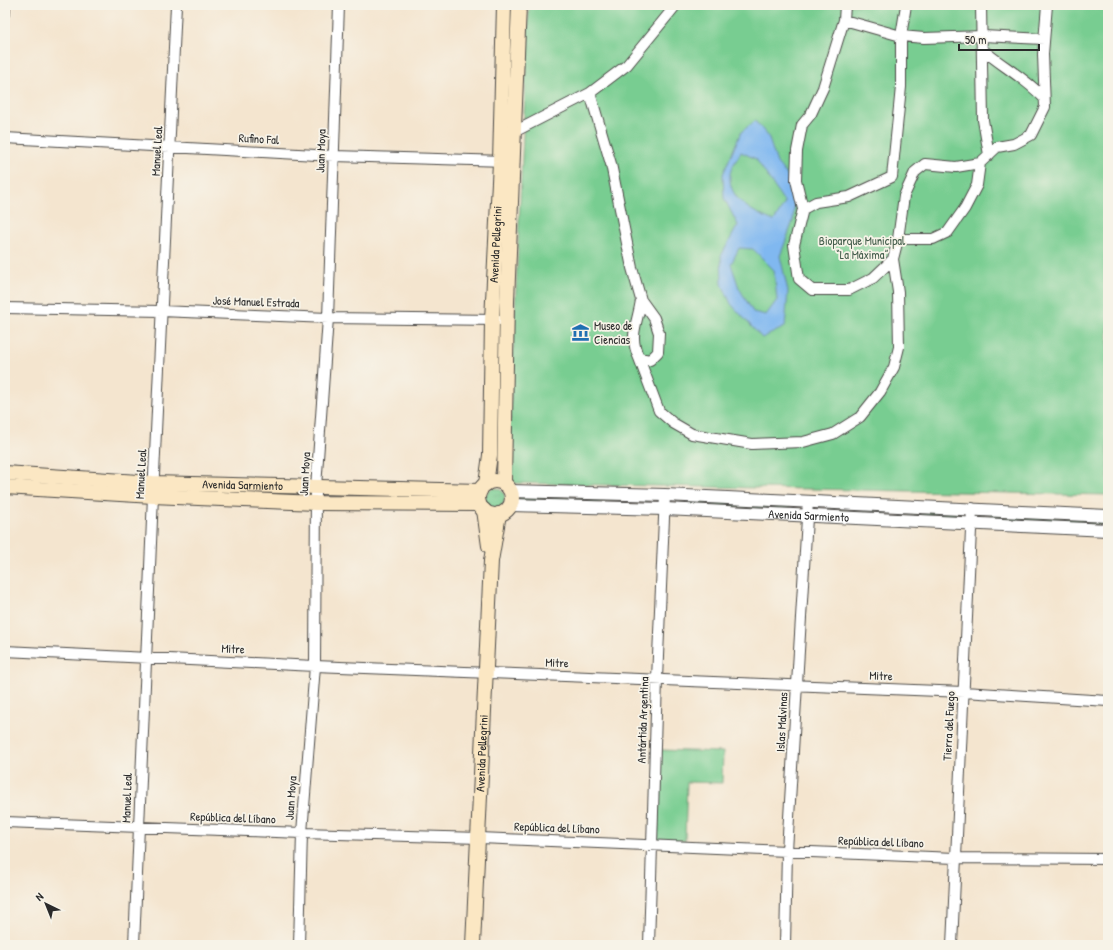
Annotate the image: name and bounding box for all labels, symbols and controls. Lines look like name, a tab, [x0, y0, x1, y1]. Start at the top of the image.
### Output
scale bar	[959, 26, 1039, 52]
text: 50 m	[965, 31, 986, 48]
street label: Manuel Leal	[147, 125, 166, 176]
street label: Juan Moya	[311, 128, 330, 173]
street label: Rufino Fal	[238, 129, 280, 148]
street label: Avenida Pellegrini	[485, 205, 506, 283]
park label: Bioparque Municipal “La Máxima”	[819, 232, 906, 263]
street label: José Manuel Estrada	[212, 291, 300, 312]
place label: Museo de Ciencias	[594, 317, 633, 348]
museum icon: Museo de Ciencias	[571, 323, 591, 343]
street label: Manuel Leal	[131, 448, 150, 499]
street label: Juan Moya	[295, 451, 314, 496]
street label: Avenida Sarmiento	[202, 475, 283, 494]
street label: Avenida Sarmiento	[768, 505, 850, 526]
street label: Mitre	[221, 639, 245, 658]
street label: Mitre	[545, 654, 569, 671]
street label: Mitre	[869, 667, 893, 684]
street label: Antártida Argentina	[632, 676, 653, 764]
street label: Islas Malvinas	[771, 691, 792, 752]
street label: Tierra del Fuego	[938, 691, 959, 761]
street label: Avenida Pellegrini	[471, 714, 492, 792]
street label: Manuel Leal	[117, 772, 136, 823]
street label: Juan Moya	[280, 775, 301, 820]
street label: República del Líbano	[190, 808, 276, 827]
street label: República del Líbano	[514, 818, 600, 837]
street label: República del Líbano	[838, 832, 924, 851]
north arrow	[26, 884, 66, 924]
text: N	[32, 889, 46, 904]

